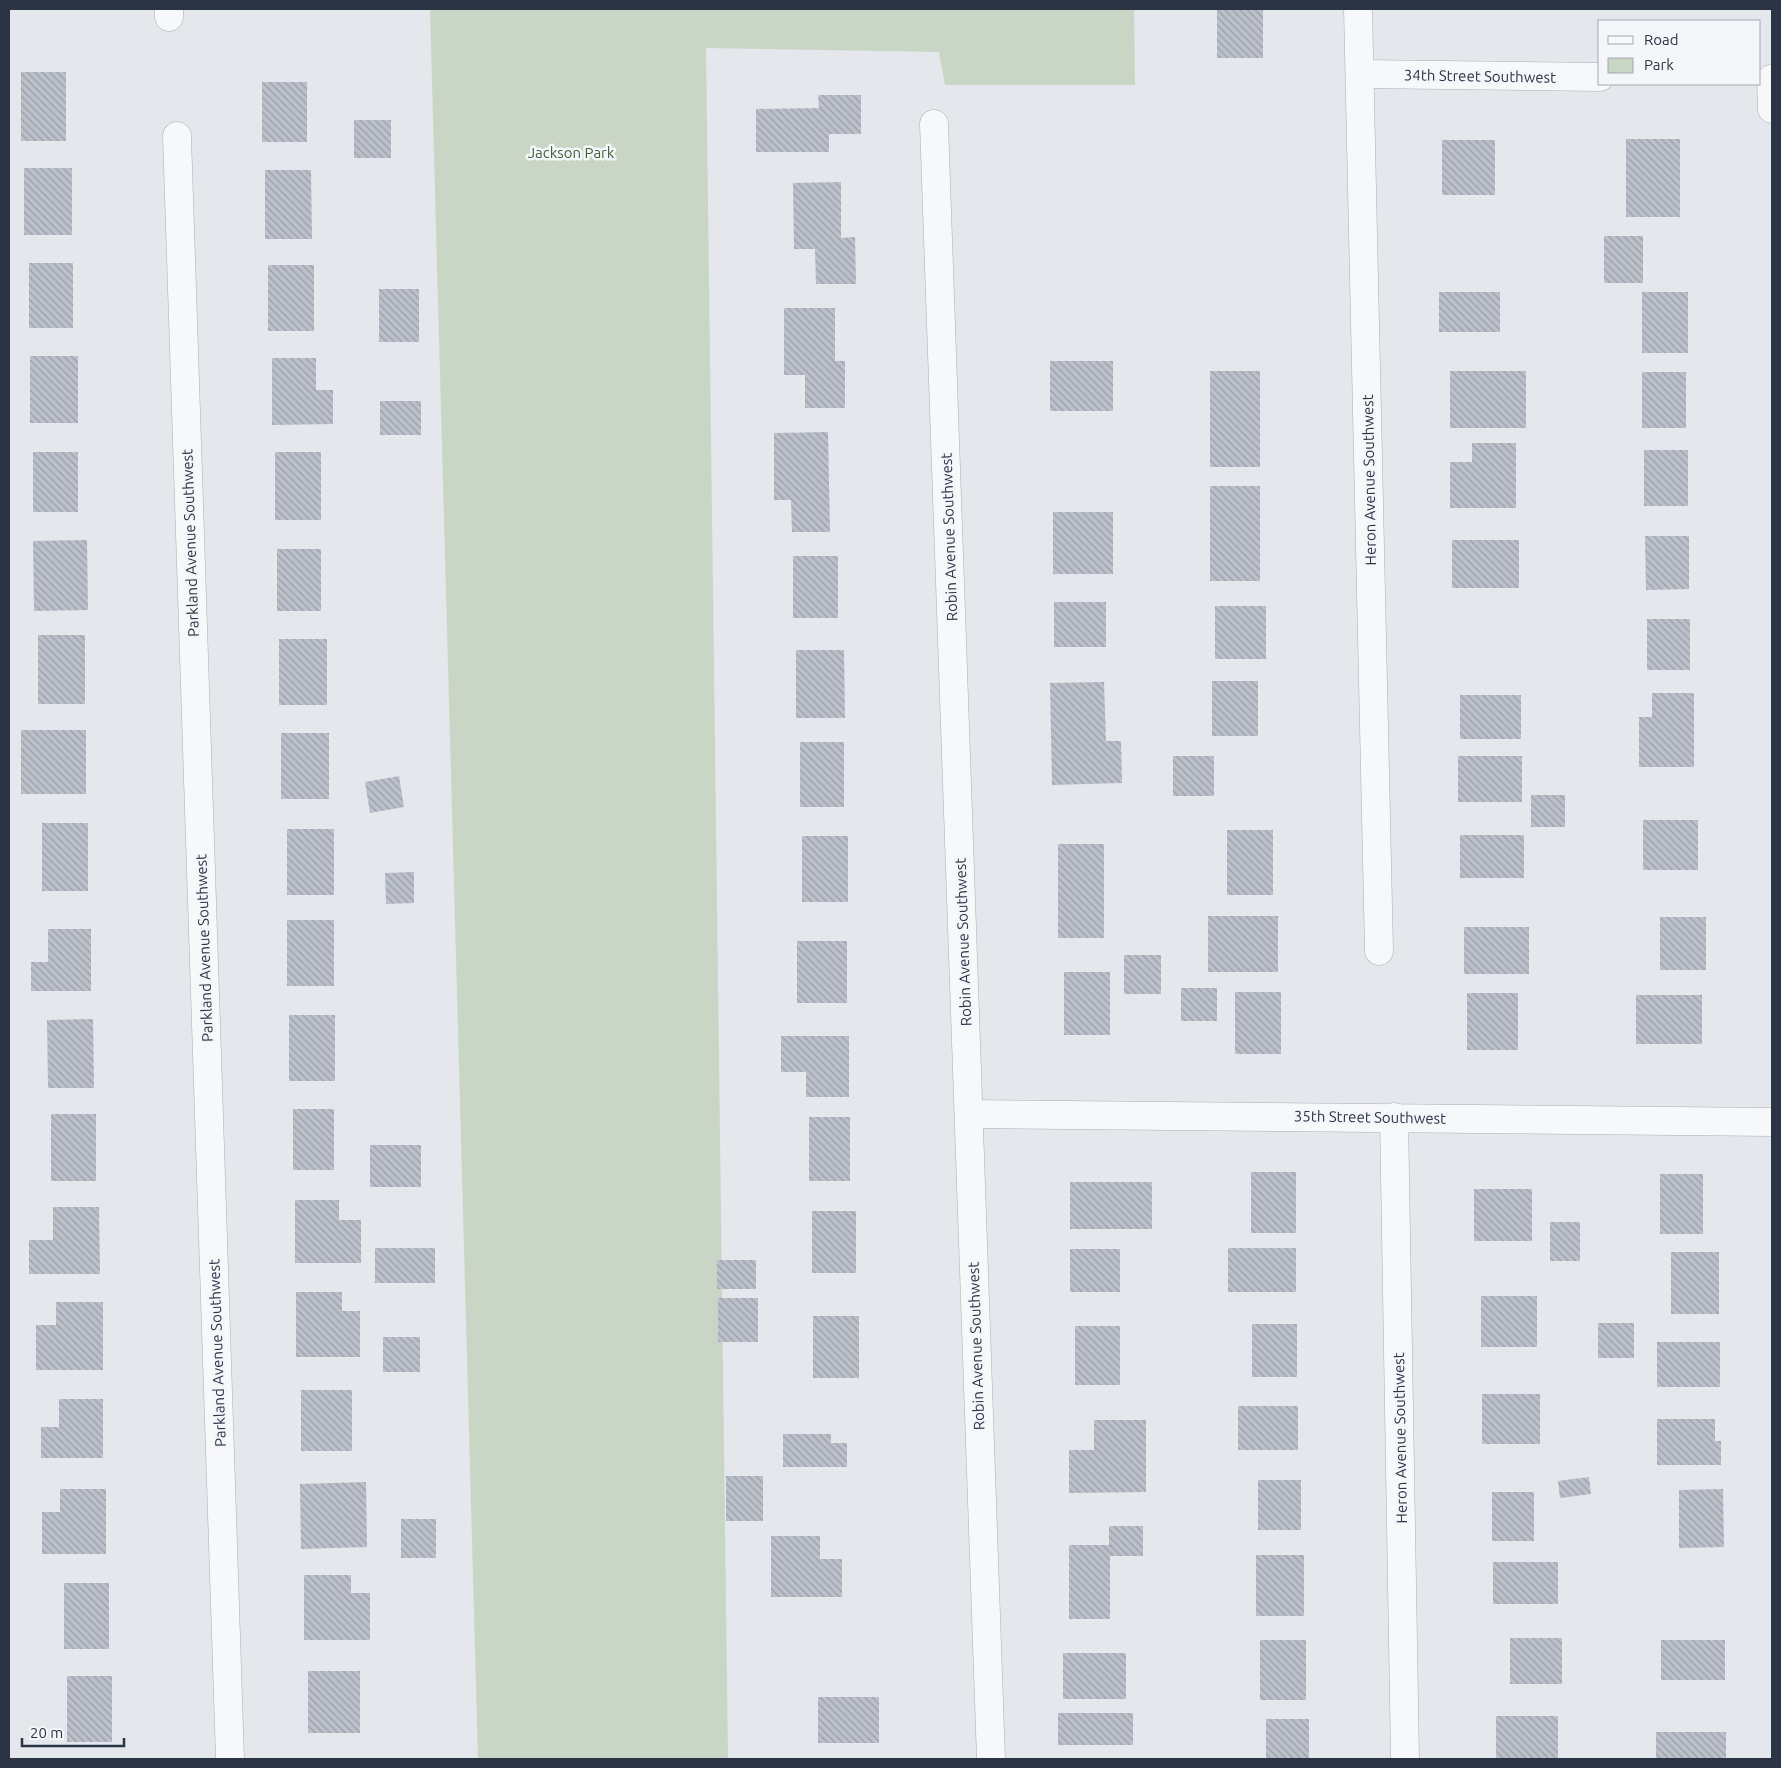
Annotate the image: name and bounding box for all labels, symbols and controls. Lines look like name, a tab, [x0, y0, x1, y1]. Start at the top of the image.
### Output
legend	[1598, 20, 1761, 85]
text: Road	[1644, 31, 1679, 48]
text: Park	[1644, 56, 1674, 73]
street label: 34th Street Southwest	[1404, 66, 1556, 86]
park label: Jackson Park	[528, 144, 615, 161]
street label: Heron Avenue Southwest	[1359, 394, 1379, 566]
street label: Parkland Avenue Southwest	[178, 449, 202, 637]
street label: Robin Avenue Southwest	[938, 452, 960, 621]
street label: Parkland Avenue Southwest	[192, 854, 216, 1042]
street label: Robin Avenue Southwest	[952, 857, 974, 1026]
street label: 35th Street Southwest	[1294, 1107, 1446, 1127]
street label: Parkland Avenue Southwest	[205, 1259, 229, 1447]
street label: Robin Avenue Southwest	[965, 1261, 987, 1430]
street label: Heron Avenue Southwest	[1390, 1352, 1410, 1524]
scale bar	[22, 1716, 125, 1748]
text: 20 m	[30, 1724, 63, 1741]

